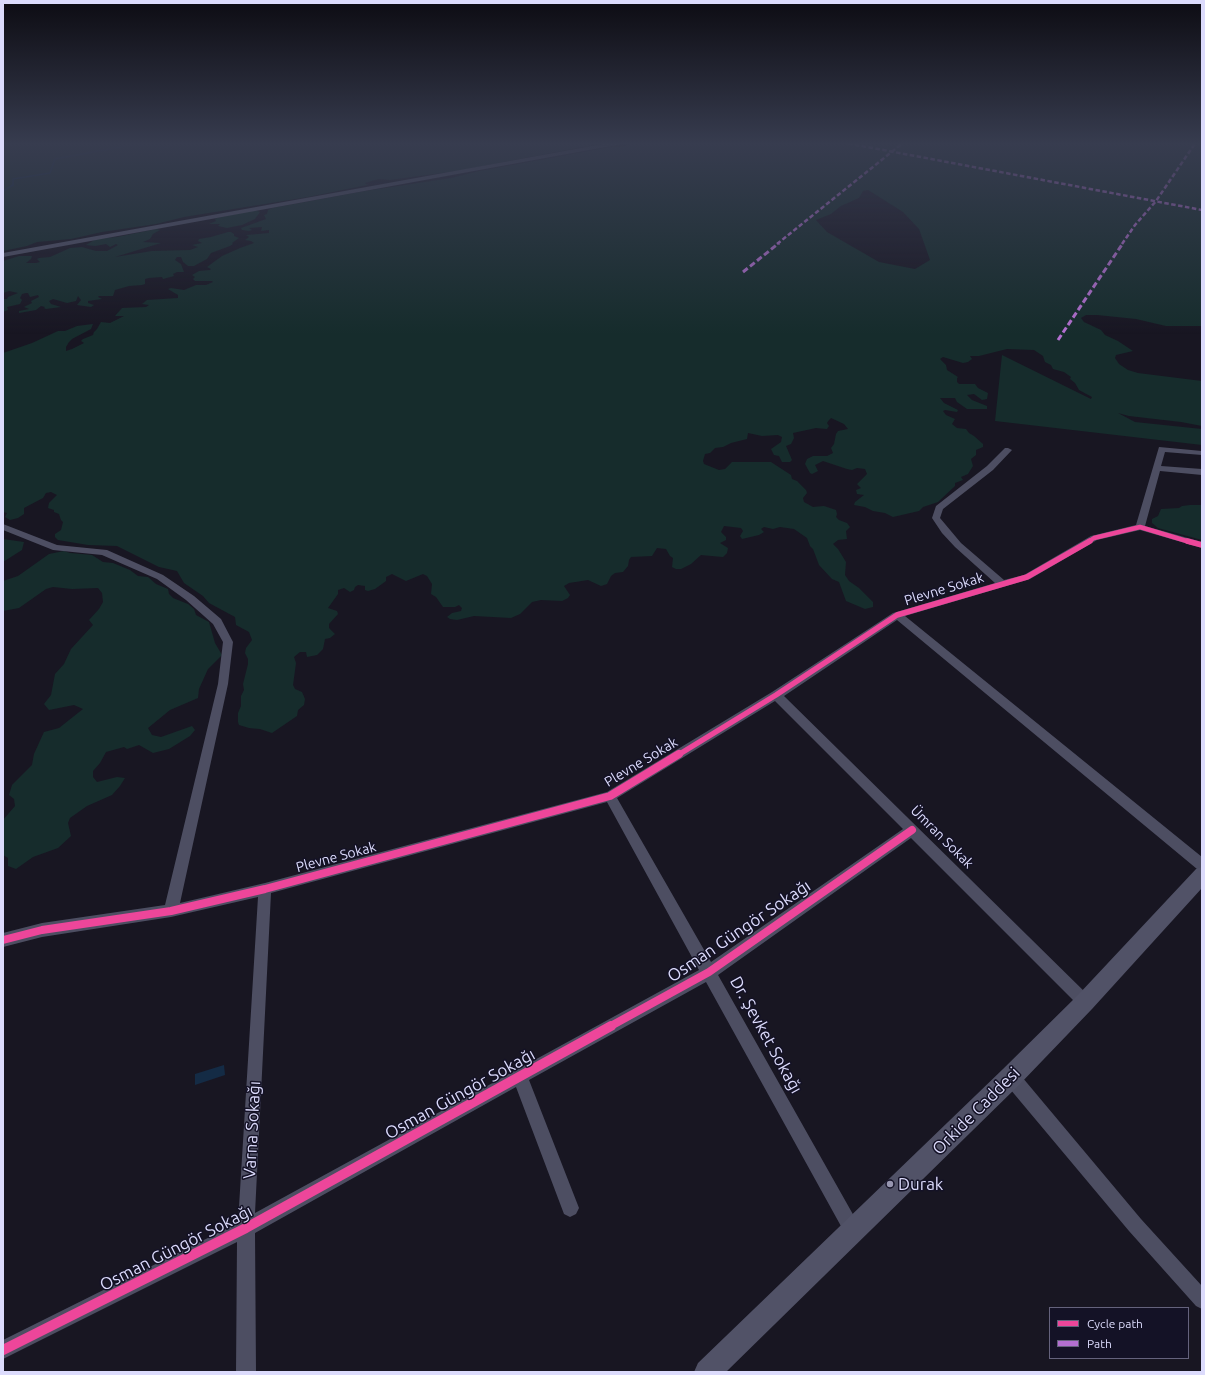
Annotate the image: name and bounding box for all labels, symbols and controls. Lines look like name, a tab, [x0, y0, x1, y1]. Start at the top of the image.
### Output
street label: Plevne Sokak	[902, 569, 986, 609]
street label: Plevne Sokak	[601, 734, 681, 790]
street label: Ümran Sokak	[907, 802, 977, 872]
street label: Plevne Sokak	[294, 838, 378, 876]
street label: Osman Güngör Sokağı	[663, 875, 815, 987]
street label: Dr. Şevket Sokağı	[725, 973, 807, 1097]
street label: Osman Güngör Sokağı	[381, 1044, 539, 1144]
street label: Orkide Caddesi	[928, 1063, 1024, 1159]
street label: Varna Sokağı	[239, 1080, 265, 1180]
place label: Durak	[898, 1174, 943, 1194]
marker: Durak	[885, 1179, 895, 1189]
street label: Osman Güngör Sokağı	[96, 1201, 256, 1295]
legend	[1049, 1307, 1189, 1359]
text: Cycle path	[1087, 1317, 1143, 1330]
text: Path	[1087, 1337, 1112, 1350]

